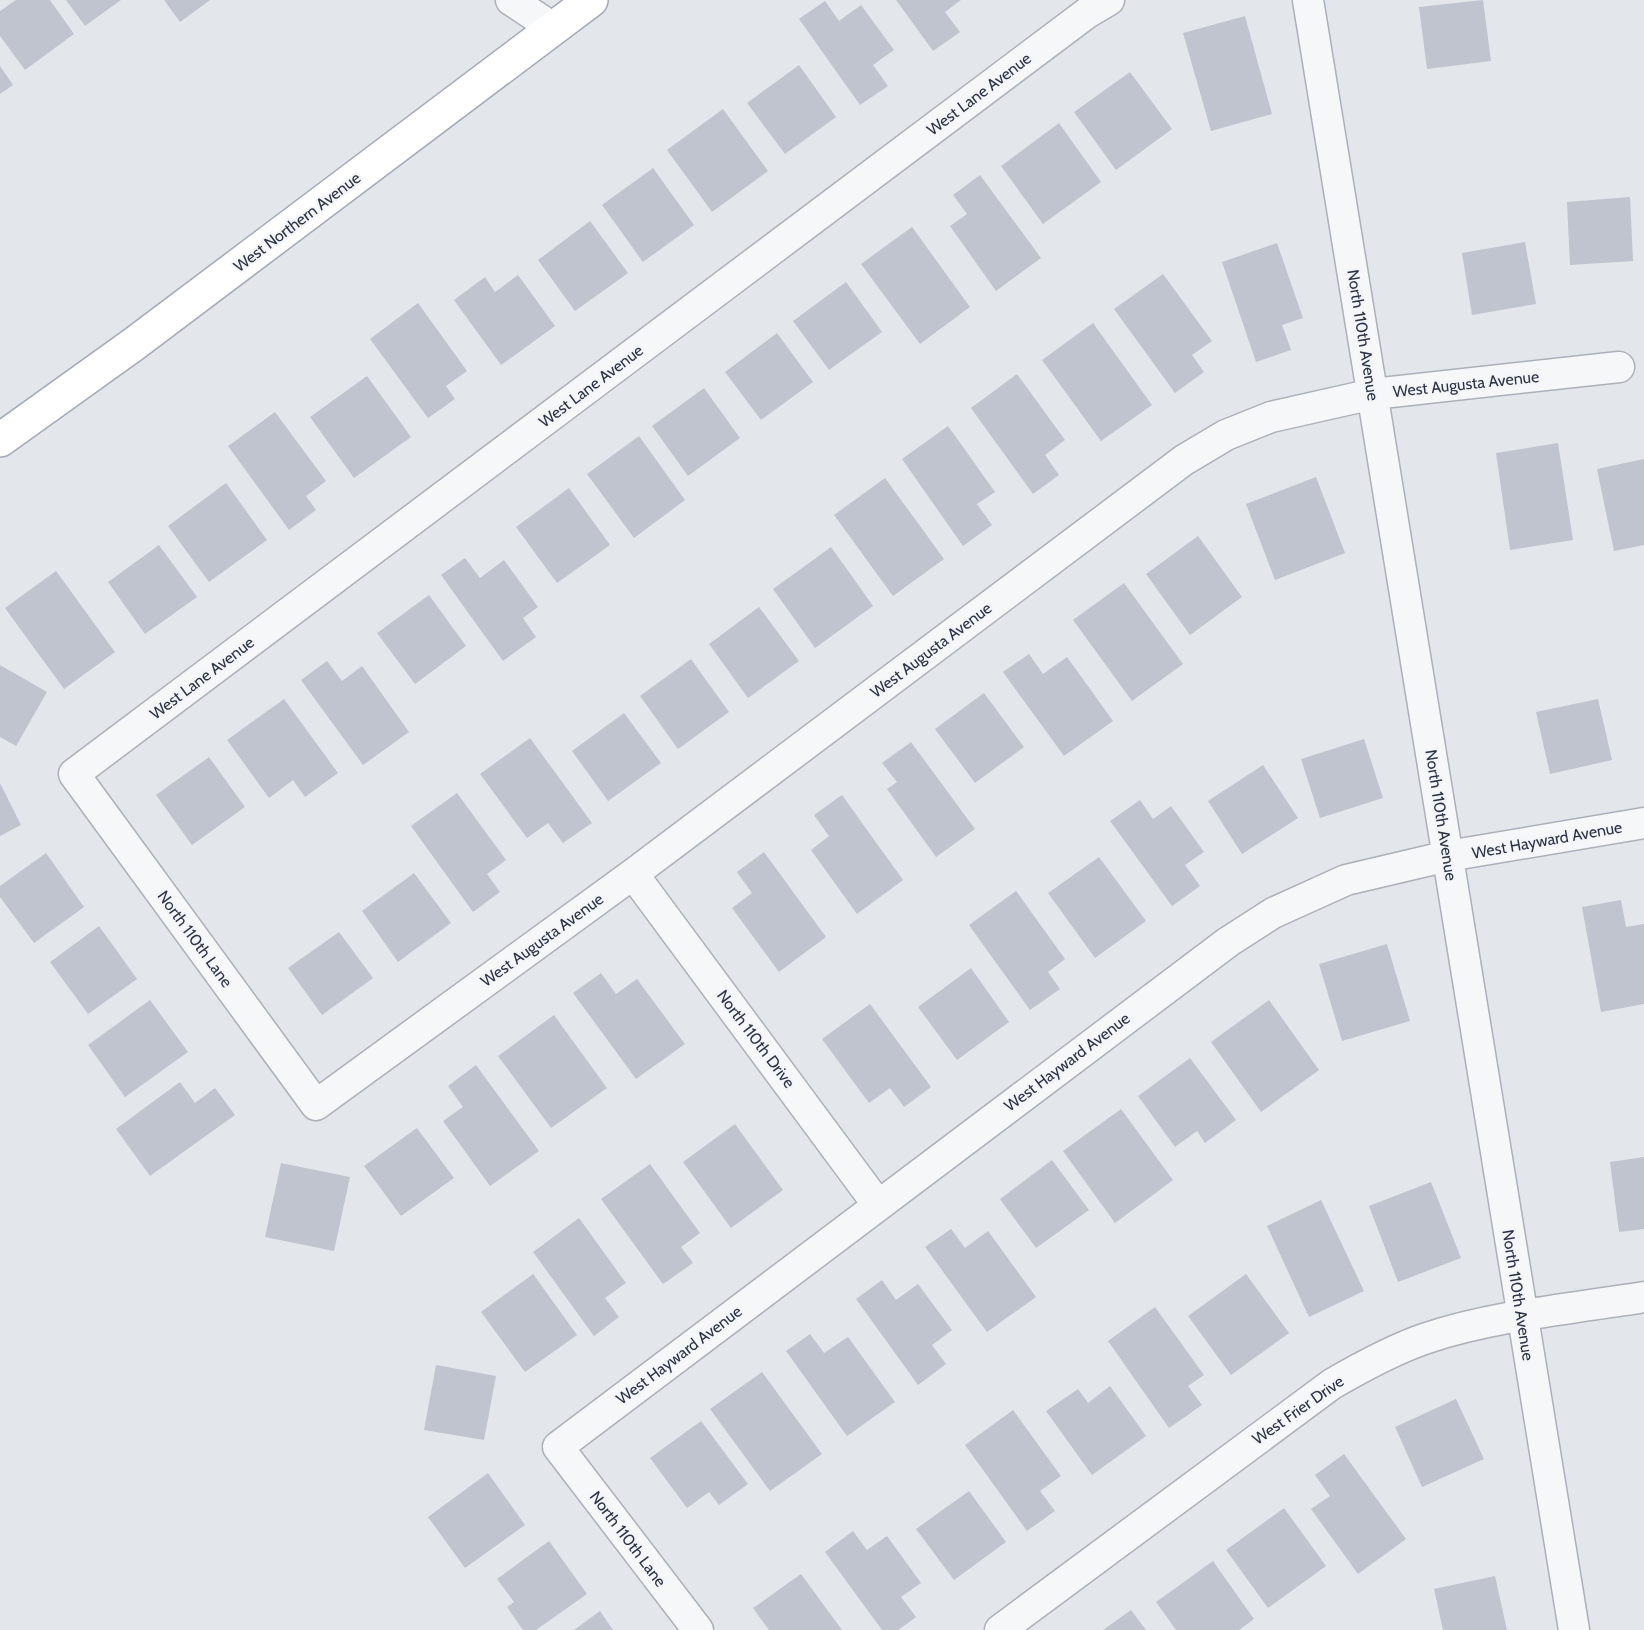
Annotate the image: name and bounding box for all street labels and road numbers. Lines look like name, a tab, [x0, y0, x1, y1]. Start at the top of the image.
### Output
street label: West Lane Avenue	[923, 49, 1035, 139]
street label: West Northern Avenue	[230, 168, 364, 276]
street label: North 110th Avenue	[1343, 268, 1383, 402]
street label: West Lane Avenue	[535, 341, 647, 431]
street label: West Augusta Avenue	[1392, 367, 1540, 401]
street label: West Augusta Avenue	[867, 598, 995, 702]
street label: West Lane Avenue	[146, 633, 258, 723]
street label: North 110th Avenue	[1421, 748, 1461, 882]
street label: West Hayward Avenue	[1470, 817, 1624, 863]
street label: North 110th Lane	[154, 887, 236, 991]
street label: West Augusta Avenue	[477, 889, 607, 991]
street label: North 110th Drive	[713, 986, 799, 1092]
street label: West Hayward Avenue	[1001, 1009, 1133, 1115]
street label: North 110th Avenue	[1498, 1228, 1538, 1362]
street label: West Hayward Avenue	[613, 1302, 745, 1408]
street label: West Frier Drive	[1249, 1371, 1347, 1449]
street label: North 110th Lane	[586, 1487, 670, 1591]

